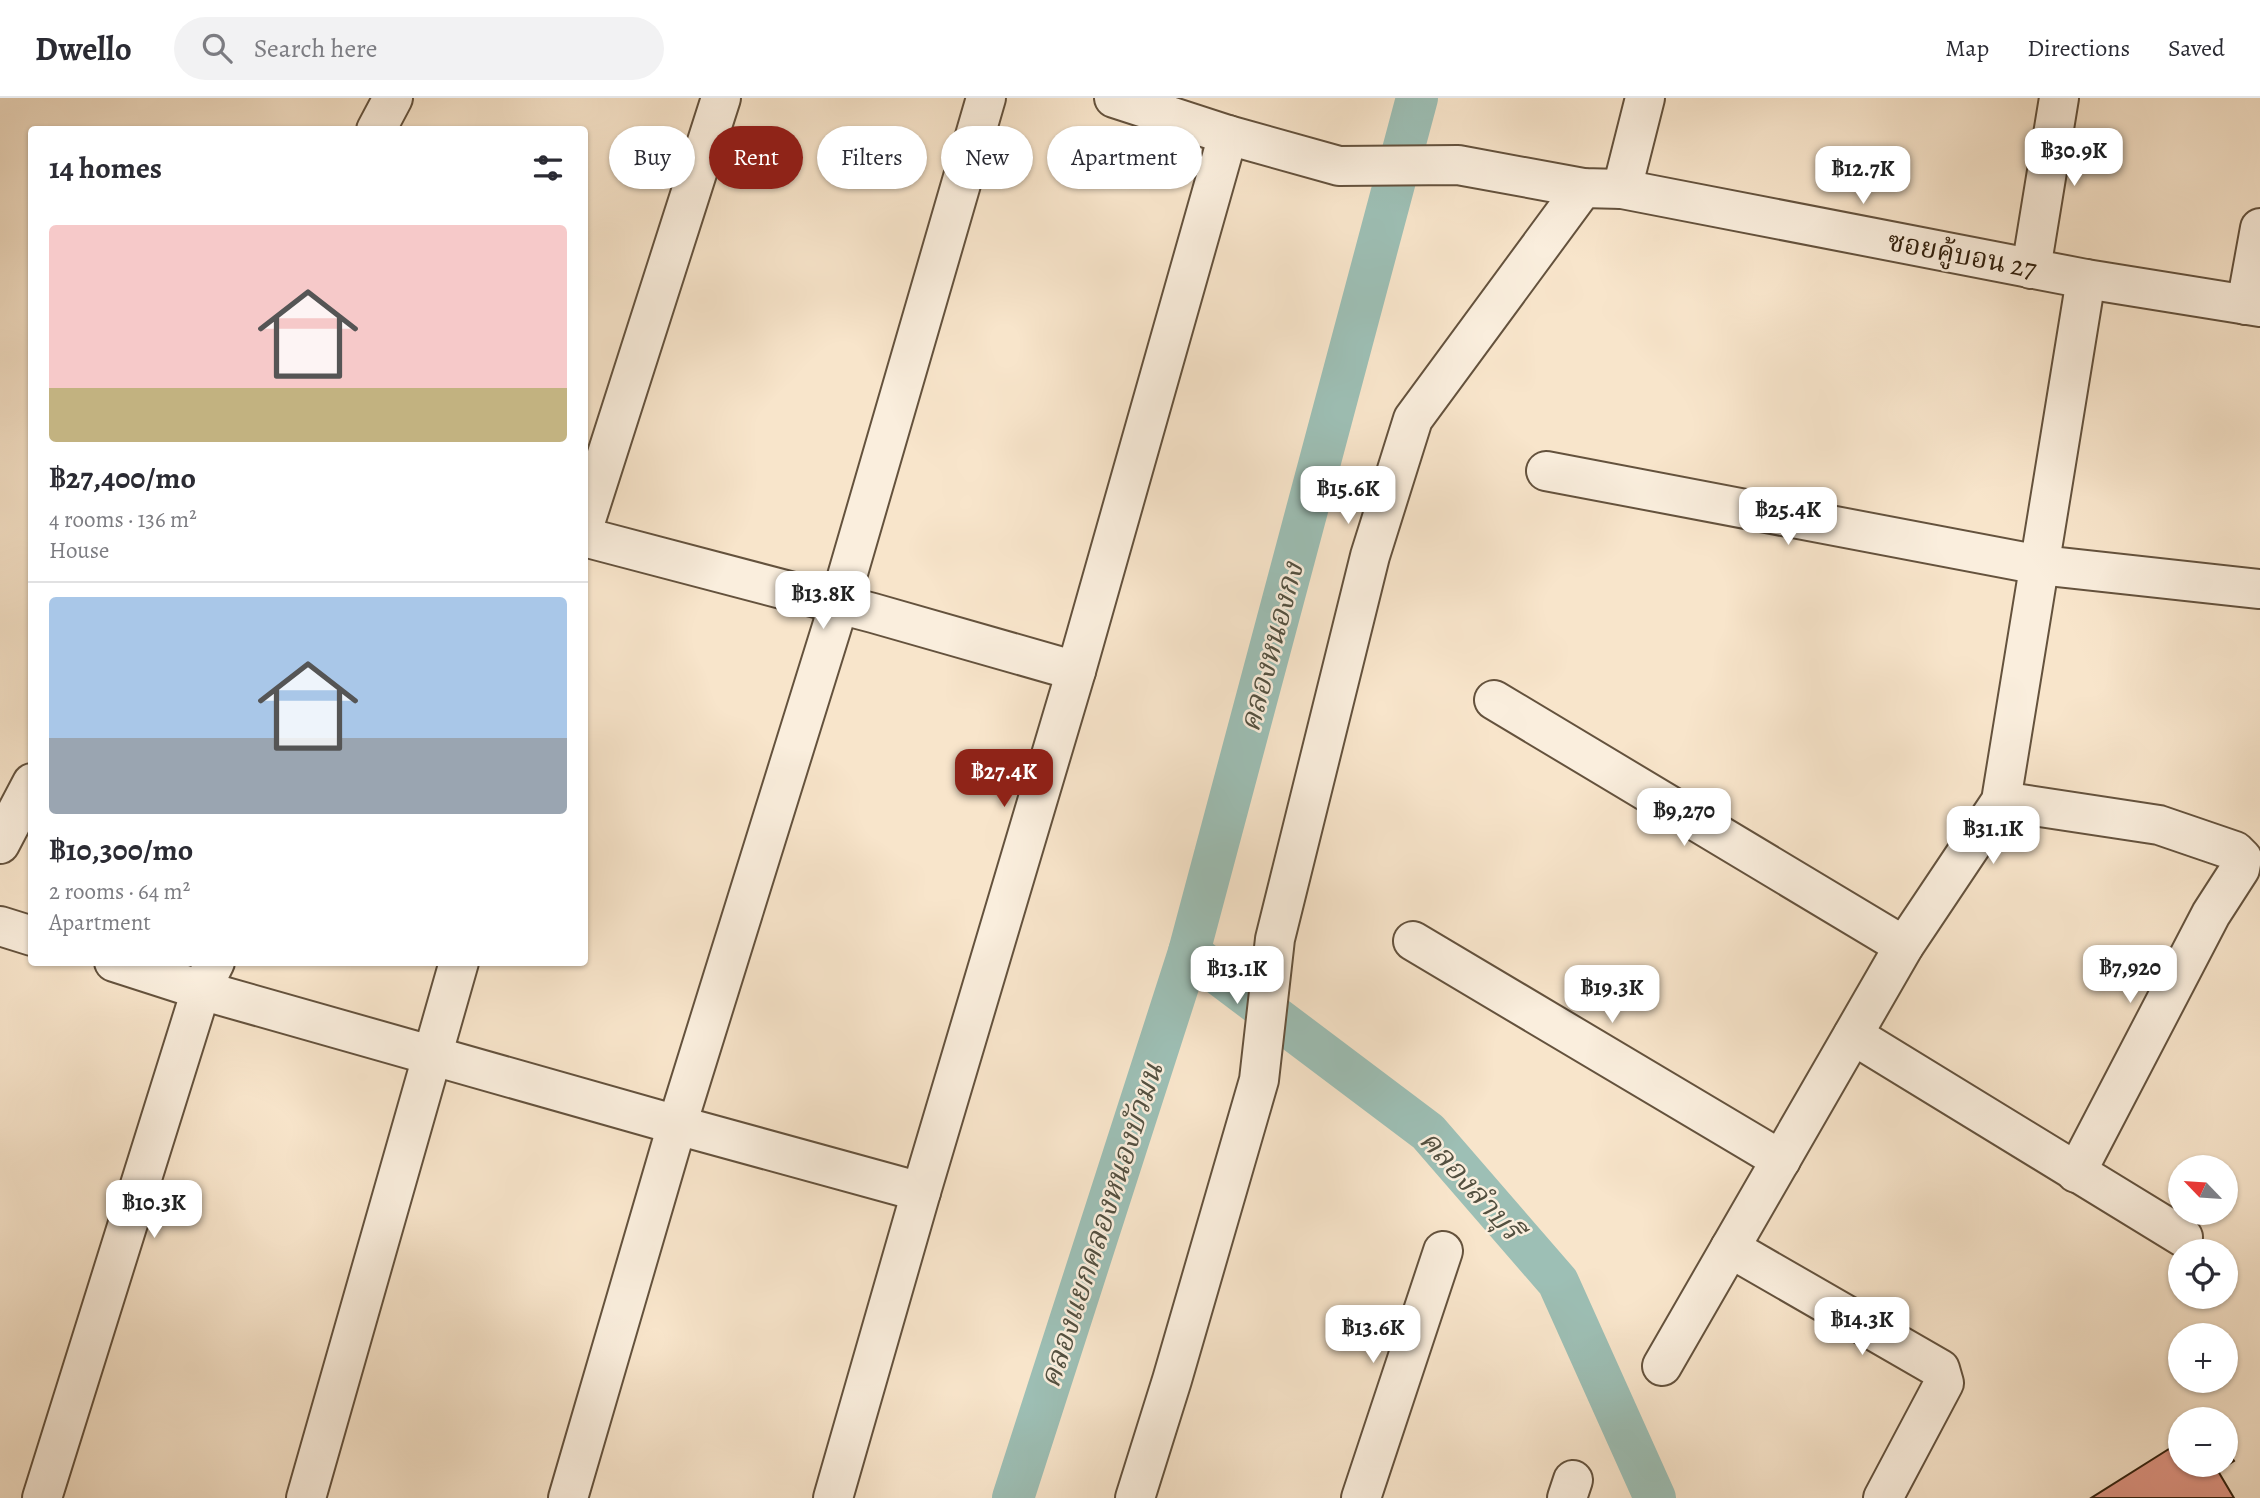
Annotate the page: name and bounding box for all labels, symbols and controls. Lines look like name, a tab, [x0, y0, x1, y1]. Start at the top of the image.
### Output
search box	[174, 17, 664, 80]
text: Dwello	[35, 26, 132, 71]
icon: search	[198, 29, 236, 67]
text: Search here	[254, 31, 377, 66]
text: Map	[1945, 32, 1989, 64]
text: Directions	[2027, 32, 2130, 64]
text: Saved	[2168, 32, 2225, 64]
chip: Buy	[609, 126, 695, 189]
chip: Rent	[709, 126, 803, 189]
chip: Filters	[817, 126, 927, 189]
chip: New	[941, 126, 1033, 189]
chip: Apartment	[1047, 126, 1202, 189]
pin: ฿30.9K	[2017, 129, 2131, 188]
text: ฿30.9K	[2041, 135, 2107, 166]
pin: ฿12.7K	[1806, 146, 1920, 206]
text: 14 homes	[49, 148, 162, 188]
icon: filters	[529, 149, 567, 187]
text: ฿12.7K	[1831, 153, 1895, 184]
street label: ซอยคู้บอน 27	[1884, 222, 2040, 288]
icon: home	[245, 271, 371, 397]
text: ฿27,400/mo	[49, 458, 196, 498]
pin: ฿15.6K	[1291, 466, 1405, 526]
text: ฿15.6K	[1316, 473, 1380, 504]
pin: ฿25.4K	[1731, 488, 1845, 547]
text: ฿25.4K	[1755, 494, 1821, 525]
text: 4 rooms · 136 m²	[49, 504, 197, 535]
text: House	[49, 535, 109, 566]
water label: คลองหนองกง	[1229, 557, 1313, 736]
pin: ฿13.8K	[766, 572, 880, 631]
text: ฿13.8K	[791, 578, 855, 609]
icon: home	[245, 643, 371, 769]
pin: ฿27.4K	[947, 750, 1061, 809]
text: ฿27.4K	[971, 756, 1037, 787]
pin: ฿9,270	[1627, 788, 1741, 848]
text: ฿9,270	[1653, 795, 1715, 826]
pin: ฿31.1K	[1936, 806, 2050, 866]
text: ฿31.1K	[1963, 813, 2023, 844]
text: ฿10,300/mo	[49, 830, 193, 870]
text: 2 rooms · 64 m²	[49, 876, 190, 907]
text: Apartment	[49, 907, 151, 938]
pin: ฿13.1K	[1180, 946, 1294, 1006]
pin: ฿7,920	[2073, 946, 2187, 1005]
text: ฿7,920	[2099, 952, 2161, 983]
text: ฿13.1K	[1207, 953, 1267, 984]
pin: ฿19.3K	[1555, 965, 1669, 1025]
text: ฿19.3K	[1580, 972, 1644, 1003]
water label: คลองแยกคลองหนองบัวมน	[1030, 1057, 1173, 1393]
water label: คลองลำบุรี	[1411, 1121, 1535, 1253]
north arrow	[2168, 1155, 2238, 1225]
map controls	[2168, 1155, 2238, 1477]
pin: ฿10.3K	[97, 1180, 211, 1240]
text: ฿10.3K	[122, 1187, 186, 1218]
button: locate	[2168, 1239, 2238, 1309]
pin: ฿14.3K	[1805, 1298, 1919, 1357]
text: ฿14.3K	[1830, 1304, 1894, 1335]
pin: ฿13.6K	[1316, 1306, 1430, 1365]
text: ฿13.6K	[1341, 1312, 1405, 1343]
button: +	[2168, 1323, 2238, 1393]
button: −	[2168, 1407, 2238, 1477]

